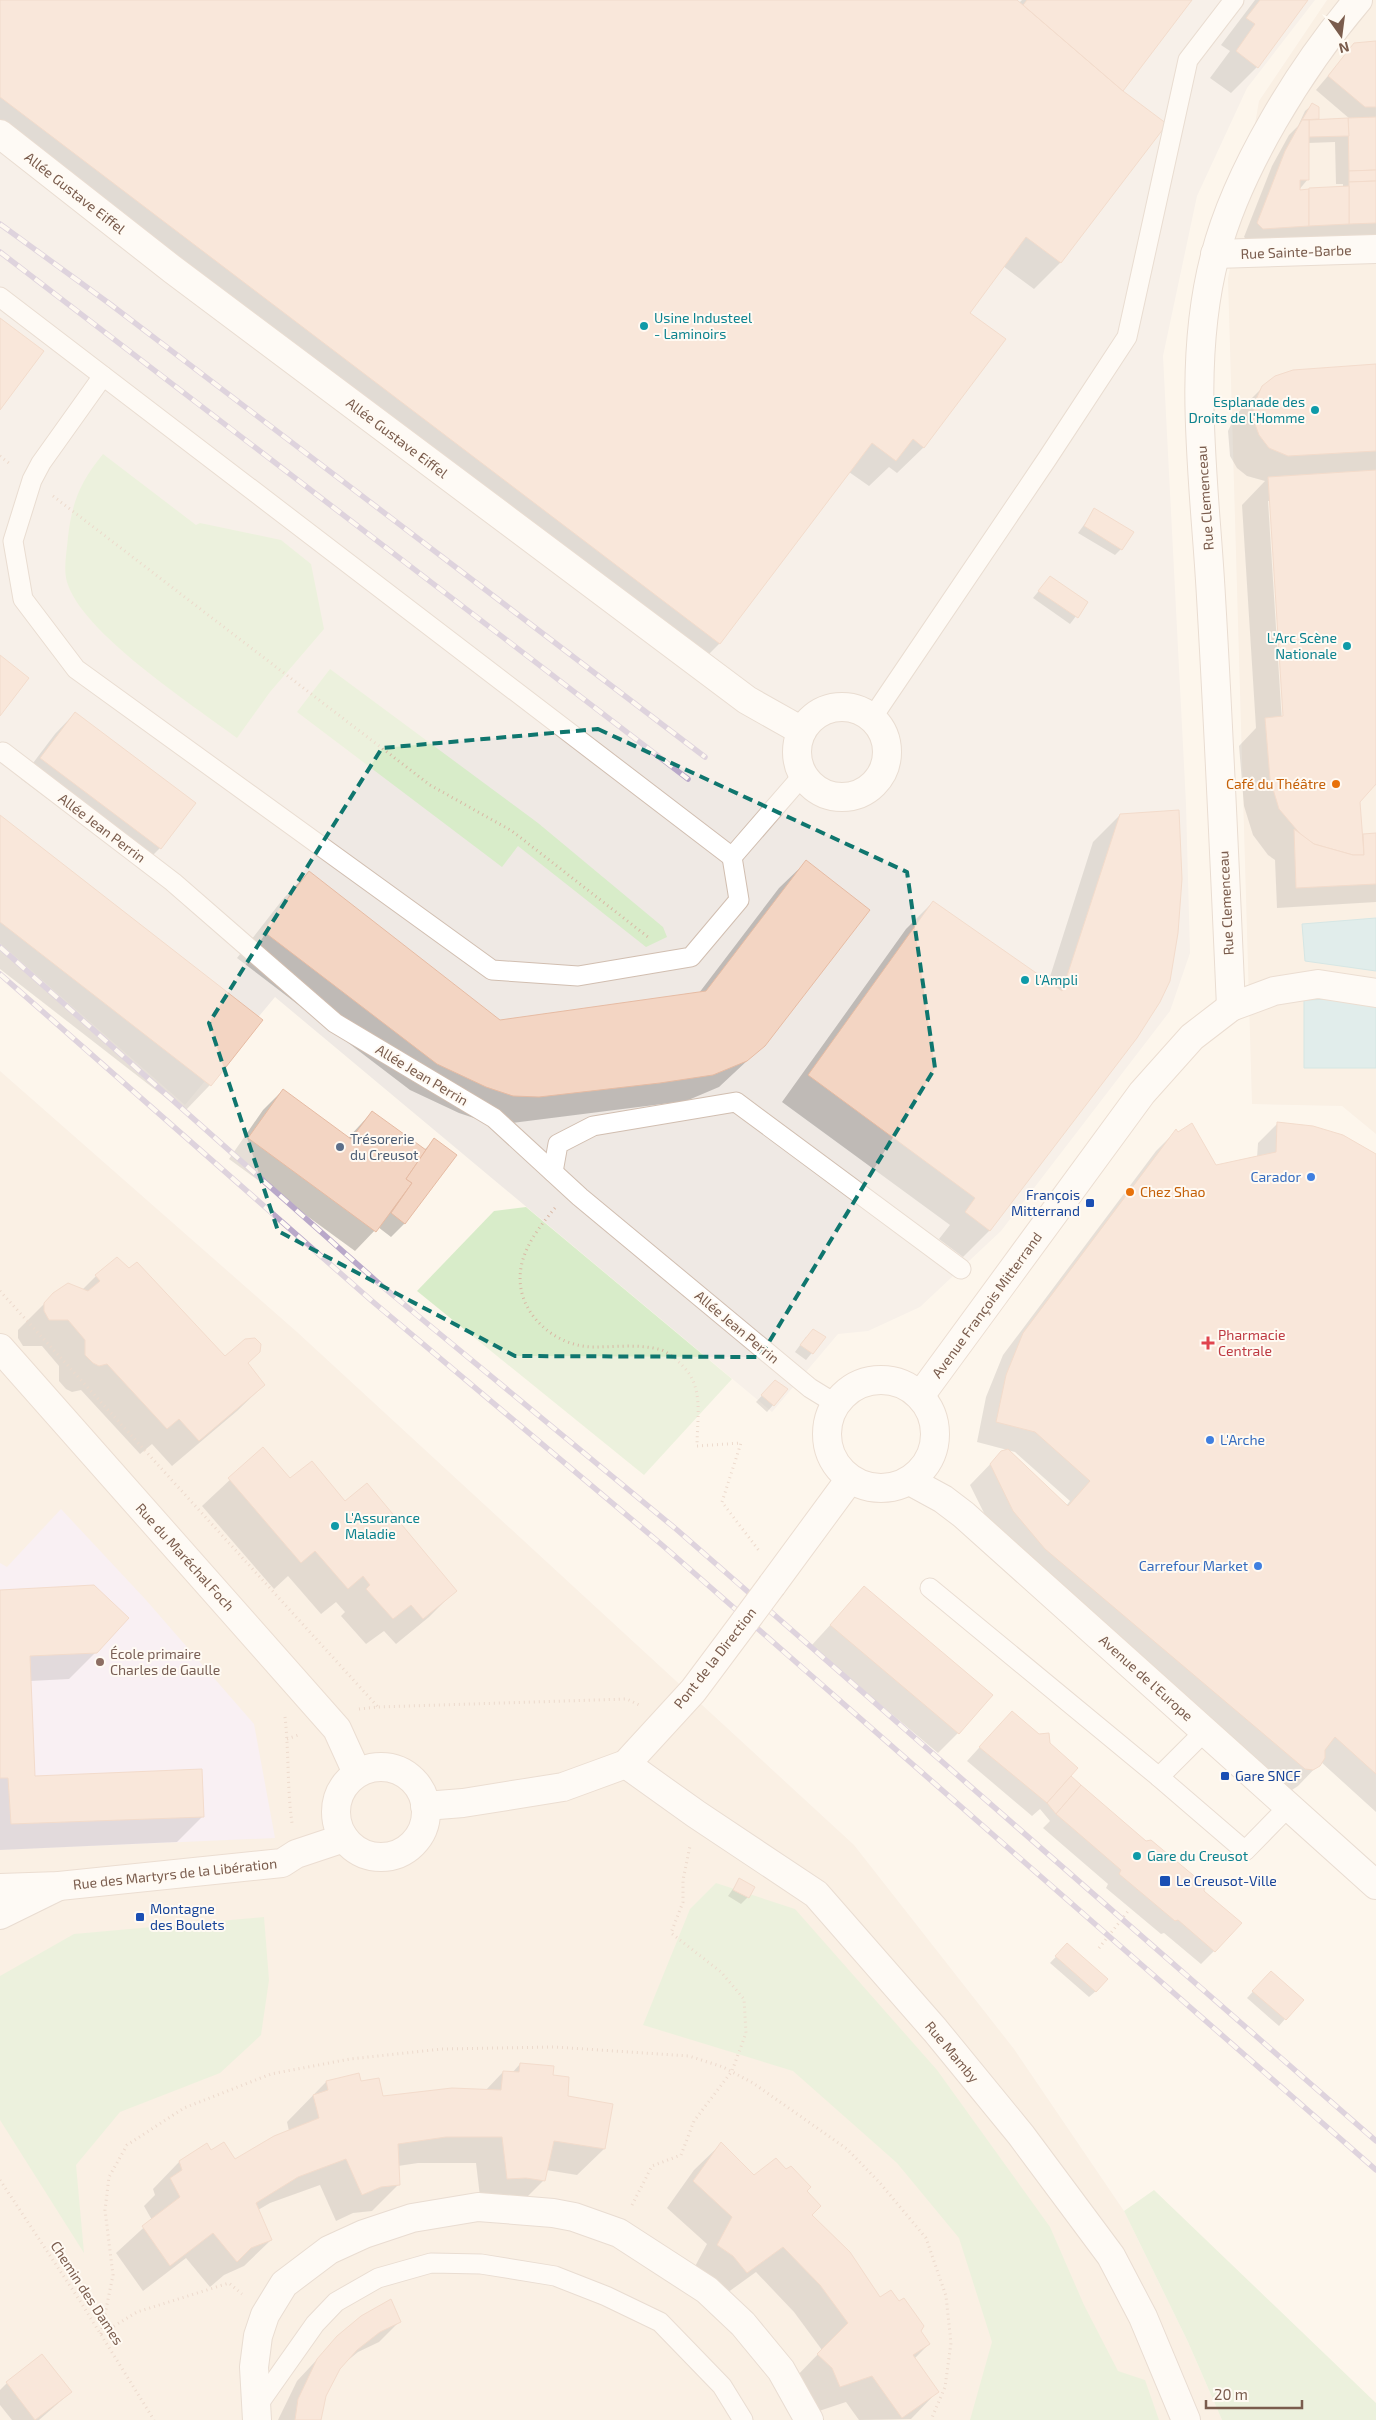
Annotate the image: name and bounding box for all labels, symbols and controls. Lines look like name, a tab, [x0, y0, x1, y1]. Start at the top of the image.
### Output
north arrow	[1316, 10, 1366, 60]
text: N	[1337, 39, 1351, 58]
street label: Allée Gustave Eiffel	[22, 148, 130, 238]
street label: Rue Sainte-Barbe	[1240, 241, 1352, 262]
place label: Usine Industeel - Laminoirs	[654, 309, 753, 342]
marker: Usine Industeel - Laminoirs	[638, 320, 650, 332]
place label: Esplanade des Droits de l'Homme	[1188, 393, 1305, 426]
street label: Allée Gustave Eiffel	[343, 394, 452, 482]
marker: Esplanade des Droits de l'Homme	[1309, 404, 1321, 416]
street label: Rue Clemenceau	[1192, 445, 1217, 551]
place label: L'Arc Scène Nationale	[1267, 629, 1337, 662]
marker: L'Arc Scène Nationale	[1341, 640, 1353, 652]
place label: Café du Théâtre	[1226, 775, 1326, 792]
marker: Café du Théâtre	[1330, 778, 1342, 790]
street label: Allée Jean Perrin	[55, 789, 149, 866]
street label: Rue Clemenceau	[1214, 850, 1237, 956]
place label: l'Ampli	[1035, 971, 1078, 988]
marker: l'Ampli	[1019, 974, 1031, 986]
street label: Allée Jean Perrin	[373, 1040, 471, 1109]
place label: Trésorerie du Creusot	[350, 1130, 418, 1163]
marker: Trésorerie du Creusot	[334, 1141, 346, 1153]
place label: Carador	[1250, 1168, 1301, 1185]
marker: Carador	[1305, 1171, 1317, 1183]
place label: Chez Shao	[1140, 1183, 1206, 1200]
place label: François Mitterrand	[1011, 1186, 1080, 1219]
marker: Chez Shao	[1124, 1186, 1136, 1198]
marker: François Mitterrand	[1084, 1197, 1096, 1209]
street label: Avenue François Mitterrand	[928, 1228, 1046, 1382]
street label: Allée Jean Perrin	[692, 1286, 783, 1367]
place label: Pharmacie Centrale	[1218, 1326, 1285, 1359]
marker: Pharmacie Centrale	[1202, 1337, 1214, 1349]
place label: L'Arche	[1220, 1431, 1265, 1448]
marker: L'Arche	[1204, 1434, 1216, 1446]
street label: Rue du Maréchal Foch	[132, 1499, 238, 1614]
place label: L'Assurance Maladie	[345, 1509, 420, 1542]
marker: L'Assurance Maladie	[329, 1520, 341, 1532]
place label: Carrefour Market	[1139, 1557, 1248, 1574]
marker: Carrefour Market	[1252, 1560, 1264, 1572]
street label: Pont de la Direction	[670, 1604, 759, 1712]
street label: Avenue de l'Europe	[1096, 1631, 1197, 1724]
place label: École primaire Charles de Gaulle	[110, 1645, 220, 1678]
marker: École primaire Charles de Gaulle	[94, 1656, 106, 1668]
place label: Gare SNCF	[1235, 1767, 1301, 1784]
marker: Gare SNCF	[1219, 1770, 1231, 1782]
place label: Gare du Creusot	[1147, 1847, 1248, 1864]
marker: Gare du Creusot	[1131, 1850, 1143, 1862]
street label: Rue des Martyrs de la Libération	[72, 1854, 278, 1893]
place label: Le Creusot-Ville	[1176, 1872, 1277, 1889]
marker: Le Creusot-Ville	[1158, 1874, 1172, 1888]
place label: Montagne des Boulets	[150, 1900, 225, 1933]
marker: Montagne des Boulets	[134, 1911, 146, 1923]
street label: Rue Mamby	[922, 2018, 983, 2086]
street label: Chemin des Dames	[48, 2238, 127, 2348]
scale bar	[1206, 2378, 1302, 2410]
text: 20 m	[1214, 2385, 1248, 2403]

